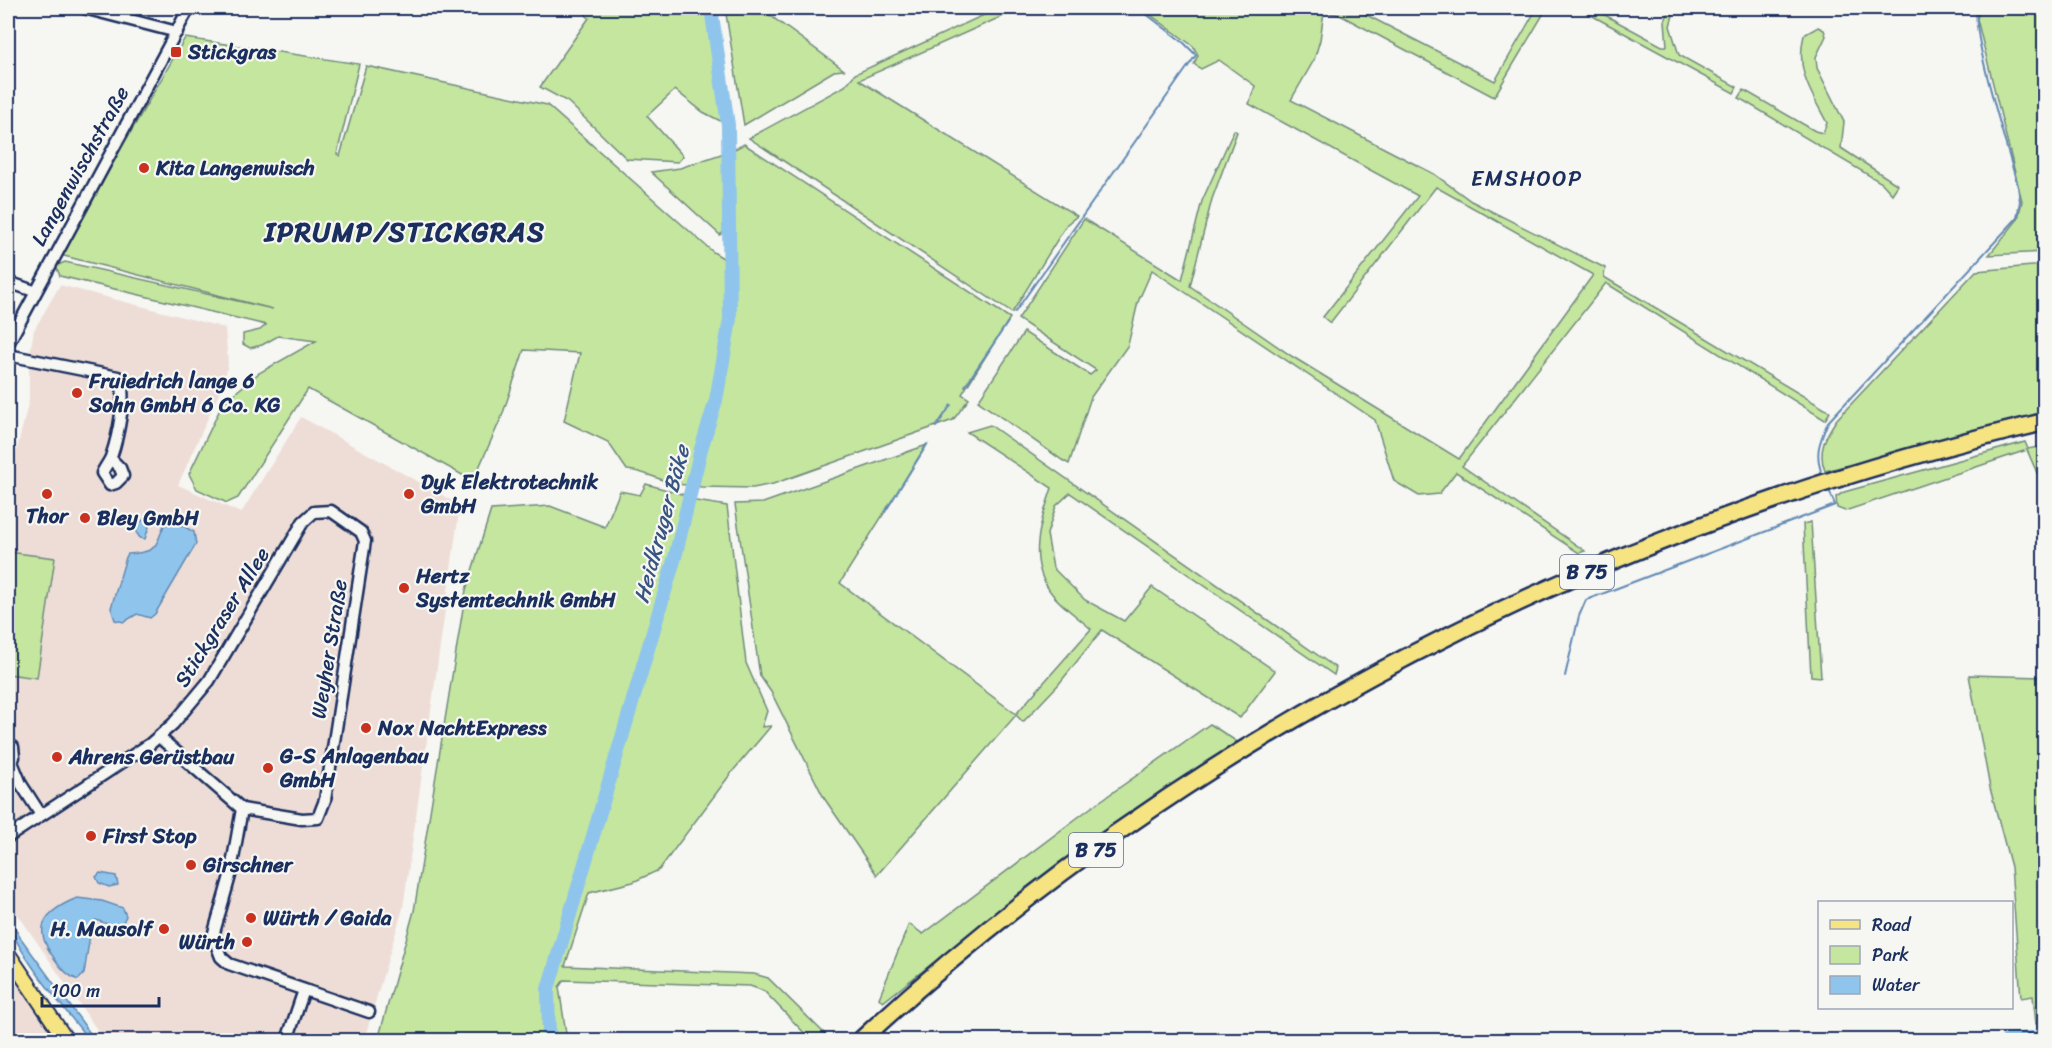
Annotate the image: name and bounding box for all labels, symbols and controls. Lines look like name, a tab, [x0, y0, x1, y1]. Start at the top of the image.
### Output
place label: Stickgras	[187, 33, 277, 71]
marker: Stickgras	[169, 45, 183, 59]
street label: Langenwischstraße	[20, 79, 140, 253]
place label: Kita Langenwisch	[155, 149, 314, 187]
district label: EMSHOOP	[1471, 159, 1583, 198]
marker: Kita Langenwisch	[137, 161, 151, 175]
district label: IPRUMP/STICKGRAS	[263, 208, 545, 256]
place label: Fruiedrich lange 6 Sohn GmbH 6 Co. KG	[88, 362, 281, 424]
marker: Fruiedrich lange 6 Sohn GmbH 6 Co. KG	[70, 386, 84, 400]
water label: Heidkruger Bäke	[622, 438, 702, 607]
place label: Dyk Elektrotechnik GmbH	[420, 463, 599, 525]
marker: Thor	[40, 487, 54, 501]
marker: Dyk Elektrotechnik GmbH	[402, 487, 416, 501]
place label: Thor	[26, 497, 70, 535]
place label: Bley GmbH	[97, 499, 199, 537]
marker: Bley GmbH	[78, 511, 92, 525]
street label: Stickgraser Allee	[164, 539, 281, 695]
road number: B 75	[1560, 555, 1614, 589]
place label: Hertz Systemtechnik GmbH	[415, 557, 617, 619]
street label: Weyher Straße	[299, 576, 359, 721]
marker: Hertz Systemtechnik GmbH	[397, 581, 411, 595]
place label: Nox NachtExpress	[377, 709, 547, 747]
marker: Nox NachtExpress	[359, 721, 373, 735]
place label: G-S Anlagenbau GmbH	[279, 737, 430, 799]
place label: Ahrens Gerüstbau	[68, 738, 235, 776]
marker: Ahrens Gerüstbau	[50, 750, 64, 764]
marker: G-S Anlagenbau GmbH	[261, 761, 275, 775]
place label: First Stop	[102, 817, 197, 855]
marker: First Stop	[84, 829, 98, 843]
road number: B 75	[1069, 833, 1123, 867]
place label: Girschner	[202, 846, 294, 884]
marker: Girschner	[184, 858, 198, 872]
place label: Würth / Gaida	[263, 899, 392, 937]
legend	[1818, 901, 2013, 1009]
text: Road	[1872, 909, 1912, 941]
place label: H. Mausolf	[49, 910, 155, 948]
marker: Würth / Gaida	[244, 911, 258, 925]
marker: H. Mausolf	[157, 922, 171, 936]
place label: Würth	[179, 923, 235, 961]
marker: Würth	[240, 935, 254, 949]
text: Park	[1872, 939, 1909, 971]
text: Water	[1872, 969, 1921, 1001]
scale bar	[42, 970, 159, 1008]
text: 100 m	[51, 975, 100, 1007]

